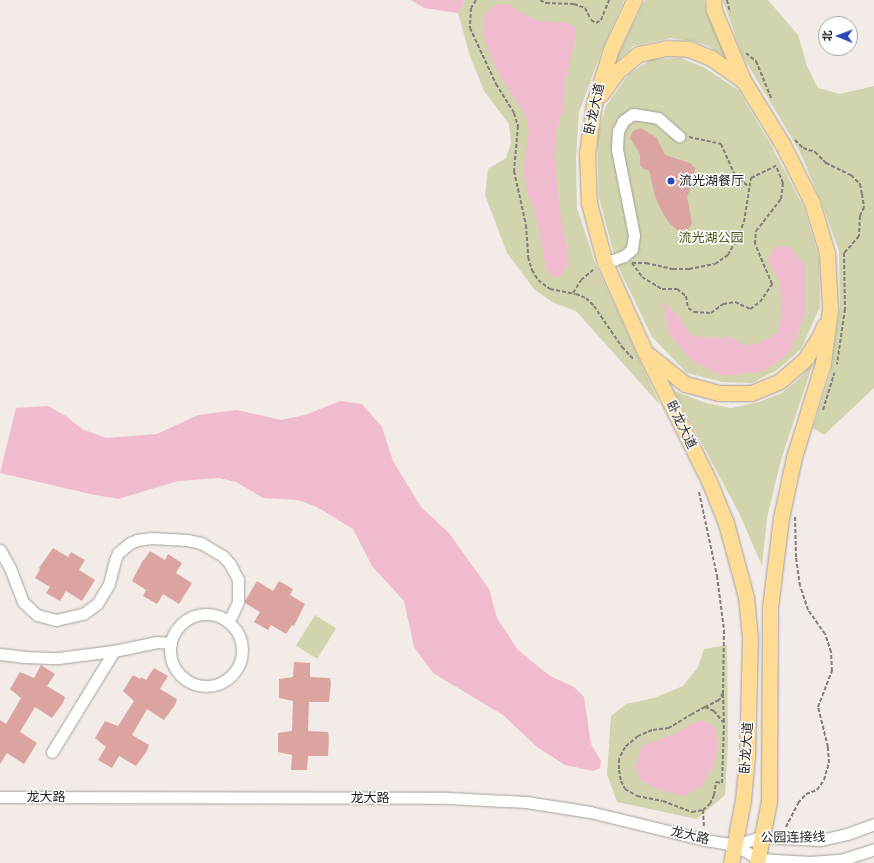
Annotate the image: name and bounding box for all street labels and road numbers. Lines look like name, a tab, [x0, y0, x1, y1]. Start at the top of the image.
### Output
street label: 卧龙大道	[582, 82, 608, 136]
street label: 卧龙大道	[663, 398, 699, 452]
street label: 卧龙大道	[737, 722, 757, 774]
street label: 龙大路	[27, 789, 65, 805]
street label: 龙大路	[351, 790, 389, 806]
street label: 龙大路	[669, 824, 711, 848]
street label: 公园连接线	[760, 830, 826, 846]

